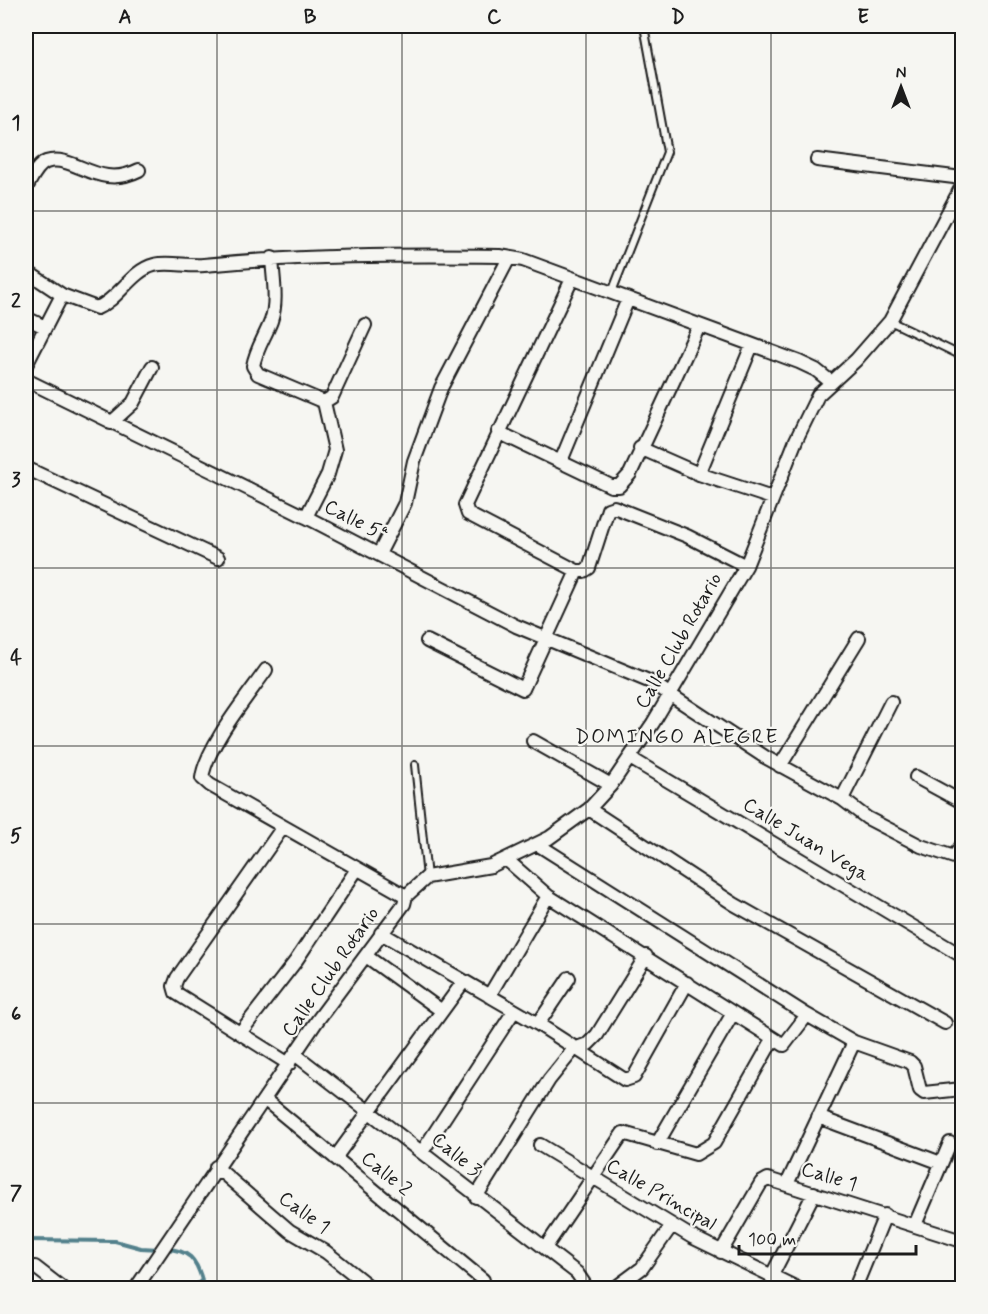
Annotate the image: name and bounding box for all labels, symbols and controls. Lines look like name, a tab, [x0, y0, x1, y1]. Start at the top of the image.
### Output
text: A	[118, 4, 132, 31]
text: B	[304, 4, 317, 31]
text: C	[487, 4, 502, 31]
text: D	[671, 4, 685, 31]
text: E	[857, 4, 869, 31]
north arrow	[871, 57, 931, 117]
text: N	[896, 63, 906, 84]
text: 1	[12, 110, 20, 137]
text: 2	[11, 288, 21, 315]
text: 3	[11, 467, 21, 494]
street label: Calle 5ª	[319, 493, 393, 549]
street label: Calle Club Rotario	[629, 568, 729, 714]
text: 4	[10, 645, 22, 672]
district label: DOMINGO ALEGRE	[575, 723, 779, 751]
street label: Calle Juan Vega	[738, 792, 875, 889]
text: 5	[10, 823, 22, 850]
street label: Calle Club Rotario	[276, 902, 386, 1042]
text: 6	[11, 1001, 21, 1028]
street label: Calle 3	[425, 1126, 487, 1184]
street label: Calle 2	[355, 1145, 417, 1203]
street label: Calle Principal	[601, 1153, 721, 1237]
street label: Calle 1	[798, 1156, 860, 1198]
text: 7	[10, 1180, 22, 1207]
street label: Calle 1	[273, 1185, 335, 1241]
scale bar	[739, 1218, 916, 1256]
text: 100 m	[748, 1228, 796, 1252]

